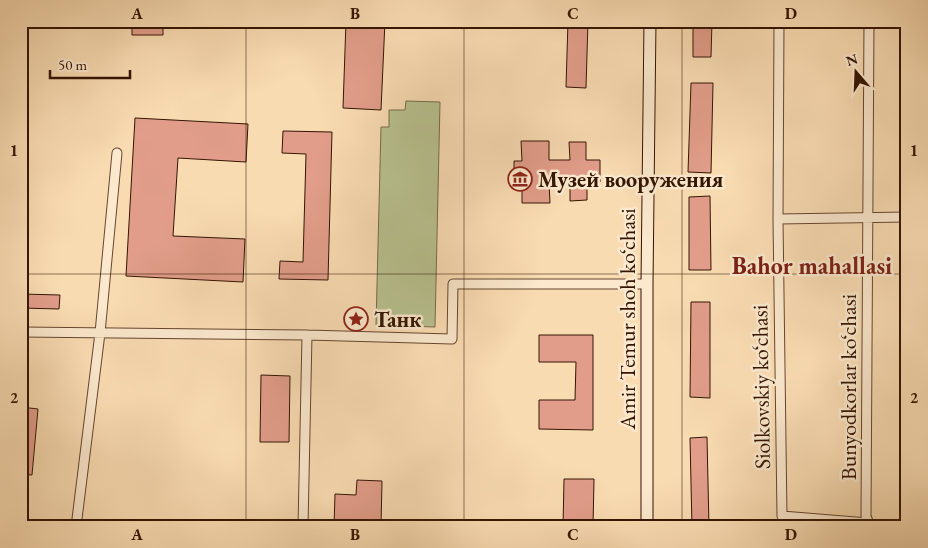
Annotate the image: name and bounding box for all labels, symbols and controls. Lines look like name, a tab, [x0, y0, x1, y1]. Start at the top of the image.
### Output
text: A	[130, 3, 143, 24]
text: B	[350, 3, 360, 24]
text: C	[567, 3, 579, 24]
text: D	[785, 3, 797, 24]
scale bar	[50, 48, 130, 80]
north arrow	[830, 48, 880, 98]
text: N	[843, 49, 861, 70]
text: 50 m	[58, 55, 87, 74]
text: 1	[10, 140, 18, 161]
text: 1	[910, 140, 918, 161]
place label: Музей вооружения	[538, 165, 724, 194]
museum icon: Музей вооружения	[507, 166, 533, 192]
street label: Amir Temur shoh ko‘chasi	[613, 208, 642, 431]
district label: Bahor mahallasi	[732, 250, 892, 281]
street label: Bunyodkorlar ko‘chasi	[834, 294, 863, 480]
place label: Танк	[374, 305, 422, 334]
street label: Siolkovskiy ko‘chasi	[745, 305, 777, 469]
place icon: Танк	[343, 306, 369, 332]
text: 2	[10, 387, 19, 408]
text: 2	[910, 387, 919, 408]
text: A	[130, 524, 143, 545]
text: B	[350, 524, 360, 545]
text: C	[567, 524, 579, 545]
text: D	[785, 524, 797, 545]

